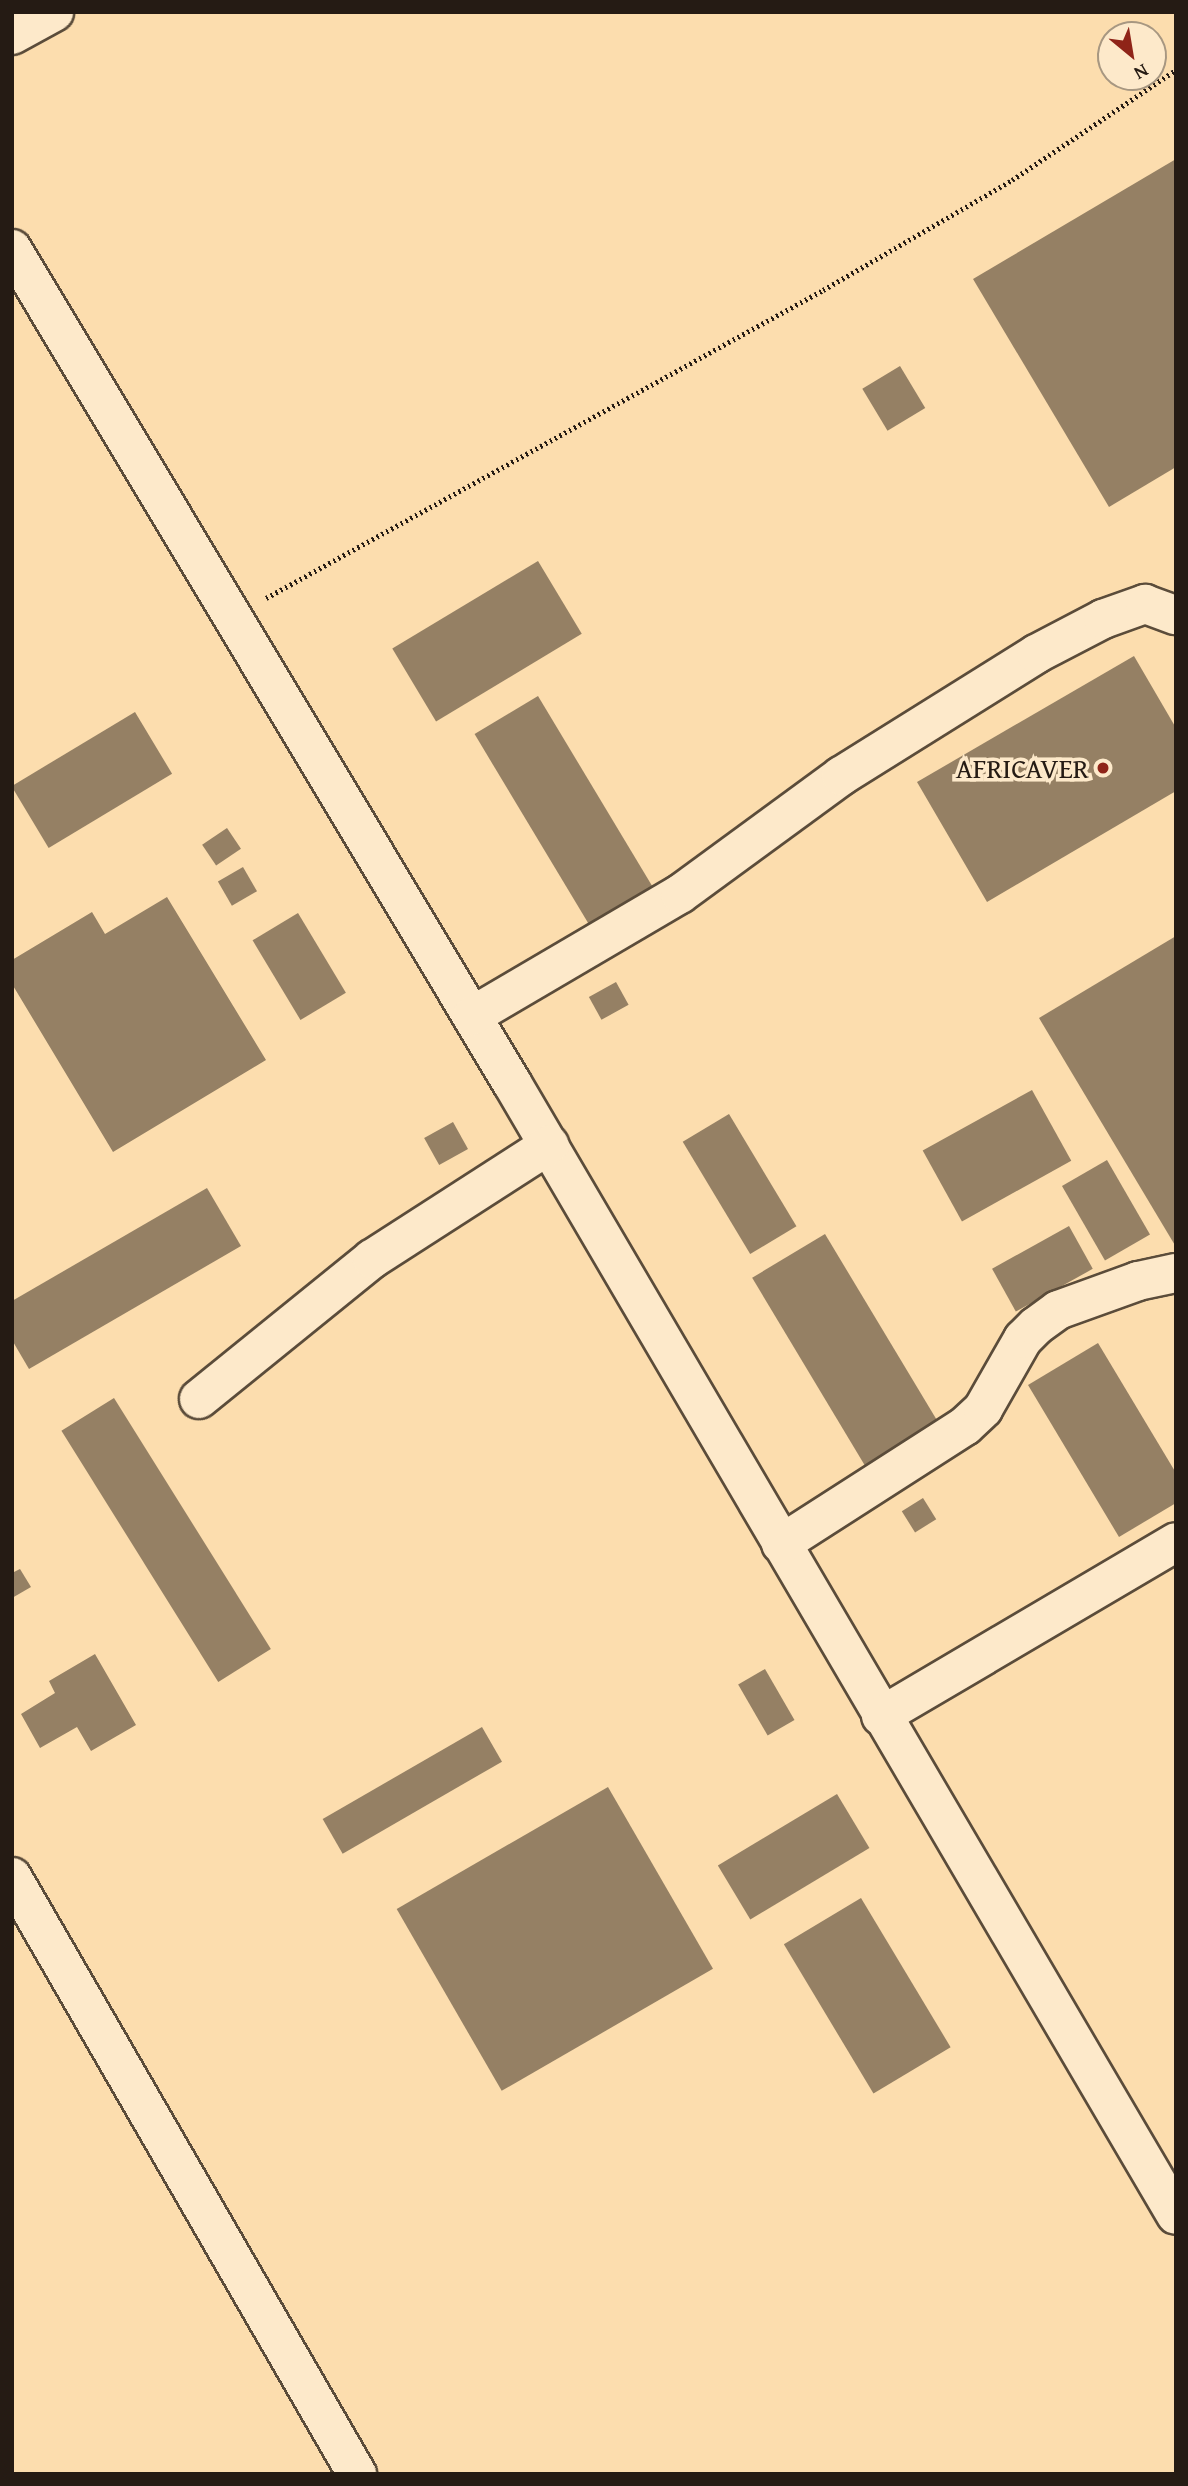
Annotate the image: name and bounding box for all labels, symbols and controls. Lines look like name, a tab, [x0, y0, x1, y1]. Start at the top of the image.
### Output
north arrow	[1097, 21, 1167, 91]
text: N	[1129, 57, 1154, 88]
place label: AFRICAVER	[956, 751, 1089, 785]
marker: AFRICAVER	[1095, 760, 1111, 776]

